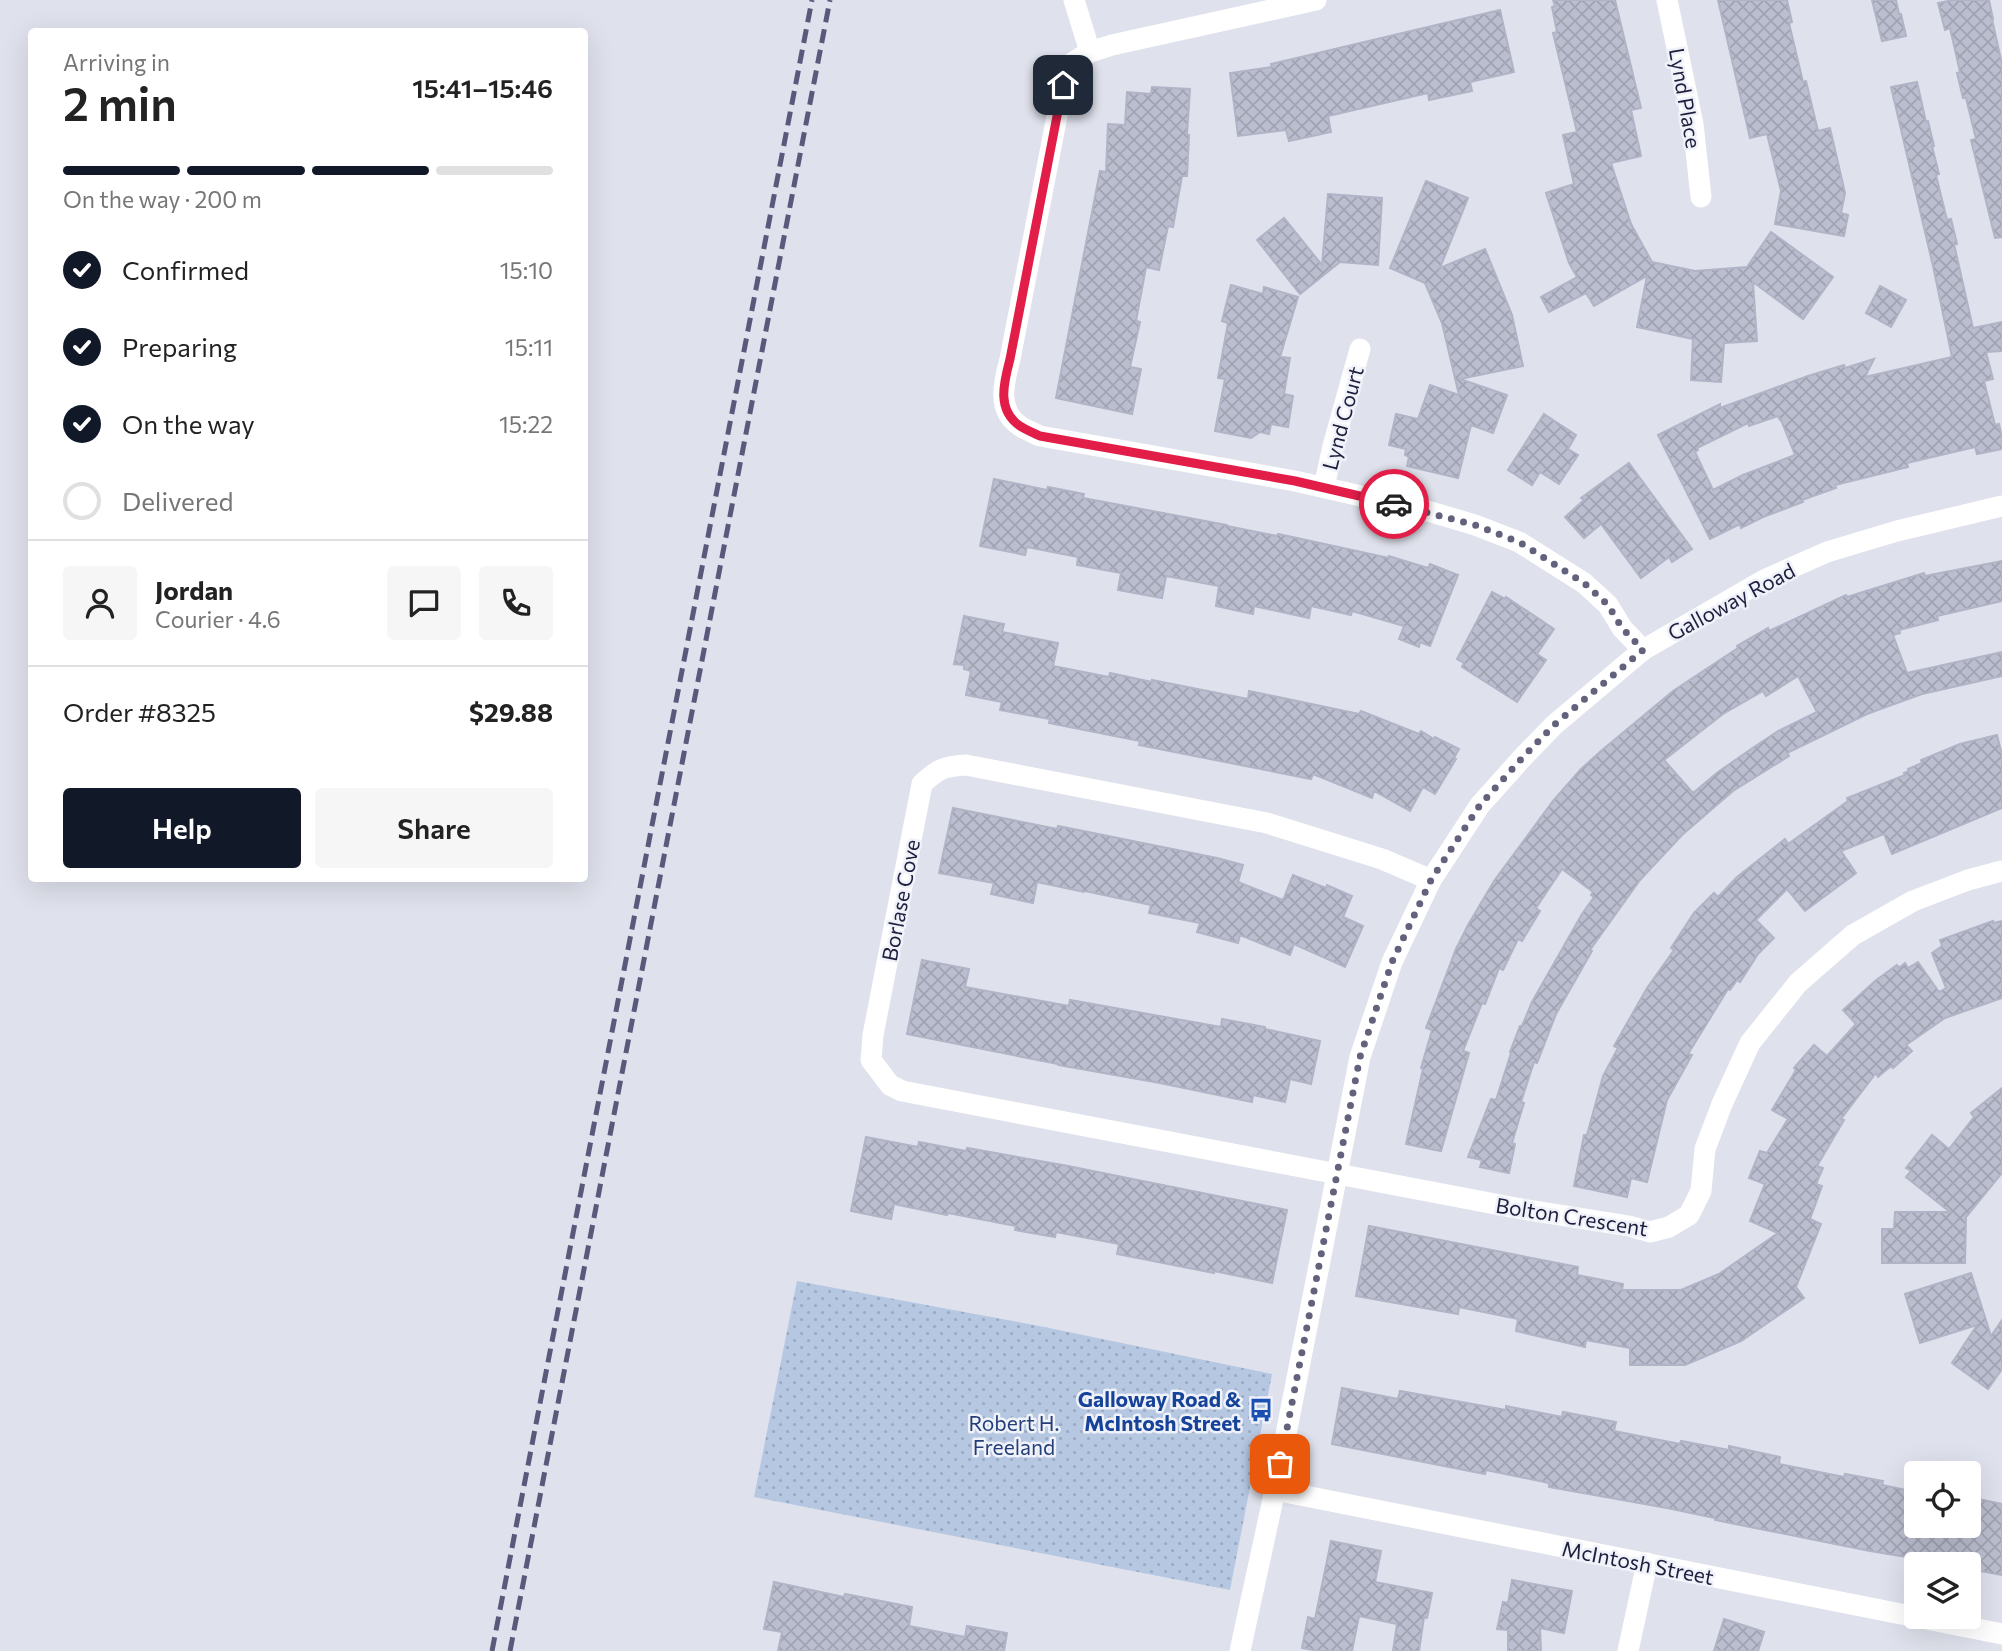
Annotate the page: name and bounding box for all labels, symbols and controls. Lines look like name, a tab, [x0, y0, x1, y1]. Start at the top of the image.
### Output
street label: Lynd Place	[1665, 46, 1707, 150]
text: Arriving in	[63, 48, 170, 76]
pin	[1033, 55, 1093, 115]
icon: home	[1044, 66, 1082, 104]
text: 15:41–15:46	[412, 72, 553, 103]
text: 2 min	[63, 74, 177, 130]
text: On the way · 200 m	[63, 185, 262, 213]
icon: check	[63, 251, 101, 289]
text: Confirmed	[122, 254, 249, 285]
text: 15:10	[500, 256, 553, 284]
icon: check	[63, 328, 101, 366]
text: Preparing	[122, 331, 237, 362]
text: 15:11	[505, 333, 553, 361]
street label: Lynd Court	[1316, 364, 1368, 472]
icon: check	[63, 405, 101, 443]
text: On the way	[122, 408, 255, 439]
text: 15:22	[499, 410, 553, 438]
courier	[1359, 469, 1429, 539]
text: Delivered	[122, 485, 233, 516]
icon: car	[1375, 485, 1413, 523]
street label: Galloway Road	[1663, 557, 1799, 645]
button: person	[63, 566, 137, 640]
button: chat	[387, 566, 461, 640]
button: phone	[479, 566, 553, 640]
text: Jordan	[155, 574, 233, 605]
text: Courier · 4.6	[155, 605, 281, 633]
text: Order #8325	[63, 696, 216, 727]
text: $29.88	[469, 696, 553, 727]
button: Help	[63, 788, 301, 868]
button: Share	[315, 788, 553, 868]
street label: Borlase Cove	[876, 837, 924, 963]
street label: Bolton Crescent	[1494, 1192, 1650, 1240]
place label: Galloway Road & McIntosh Street	[1078, 1386, 1241, 1435]
bus stop icon: Galloway Road & McIntosh Street	[1247, 1396, 1275, 1424]
park label: Robert H. Freeland	[968, 1410, 1060, 1459]
pin	[1250, 1434, 1310, 1494]
icon: bag	[1261, 1445, 1299, 1483]
map controls	[1904, 1461, 1981, 1629]
button: locate	[1904, 1461, 1981, 1538]
street label: McIntosh Street	[1560, 1535, 1716, 1589]
button: layers	[1904, 1552, 1981, 1629]

